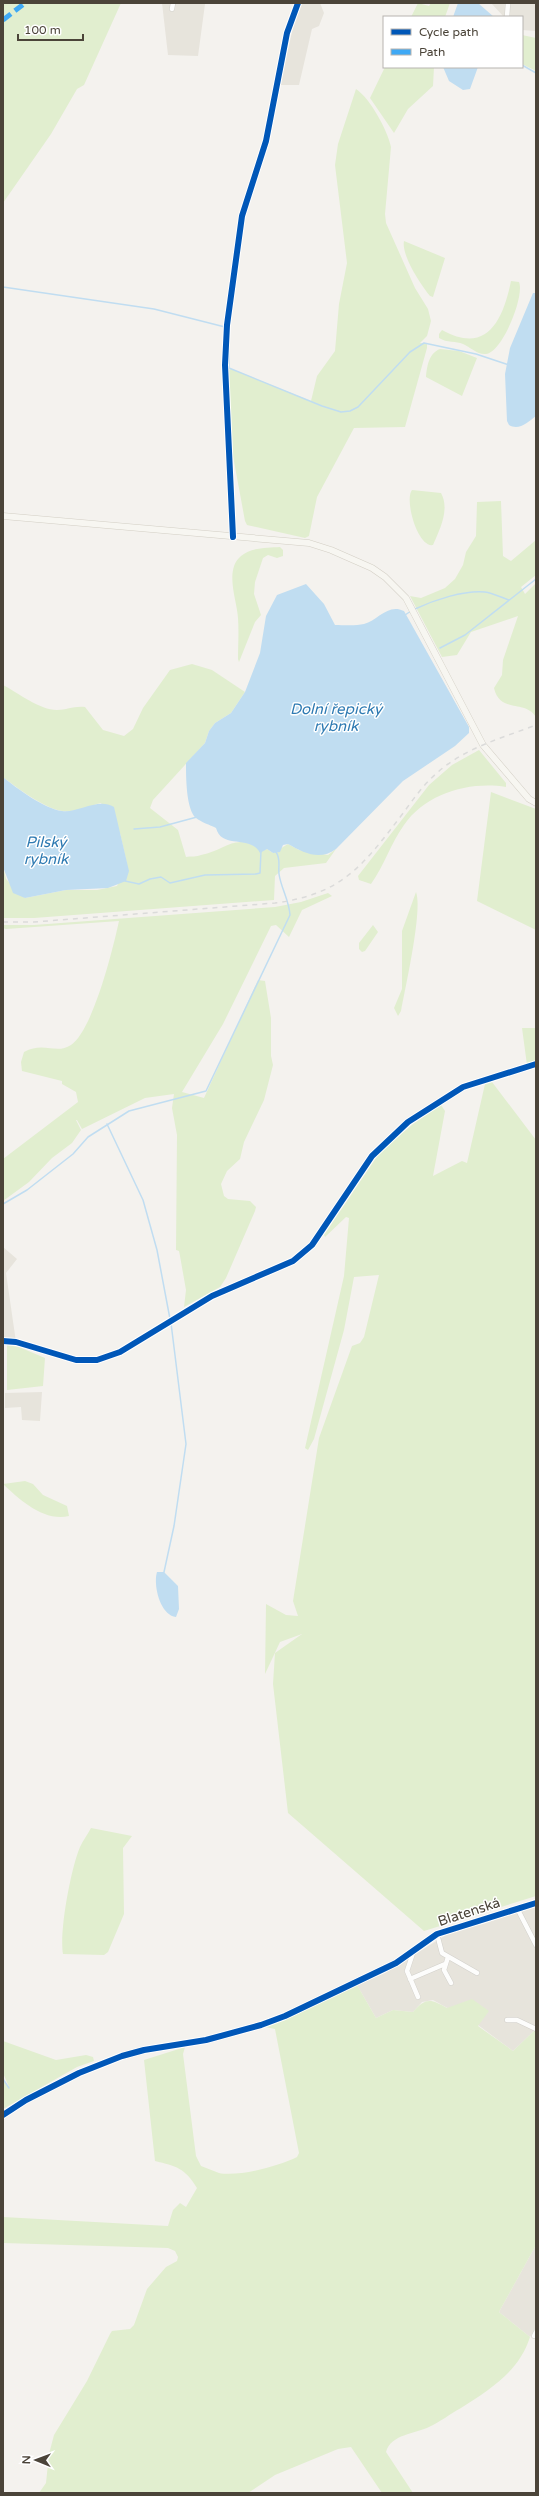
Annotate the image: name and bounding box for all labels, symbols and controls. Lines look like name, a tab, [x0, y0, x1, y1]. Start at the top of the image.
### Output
scale bar	[18, 16, 83, 42]
legend	[383, 16, 523, 68]
text: 100 m	[24, 23, 61, 37]
text: Cycle path	[419, 25, 478, 39]
text: Path	[419, 45, 445, 59]
water label: Dolní řepický rybník	[290, 700, 384, 735]
water label: Pilský rybník	[24, 833, 70, 868]
street label: Blatenská	[436, 1894, 502, 1930]
north arrow	[16, 2440, 56, 2480]
text: N	[20, 2455, 33, 2464]

